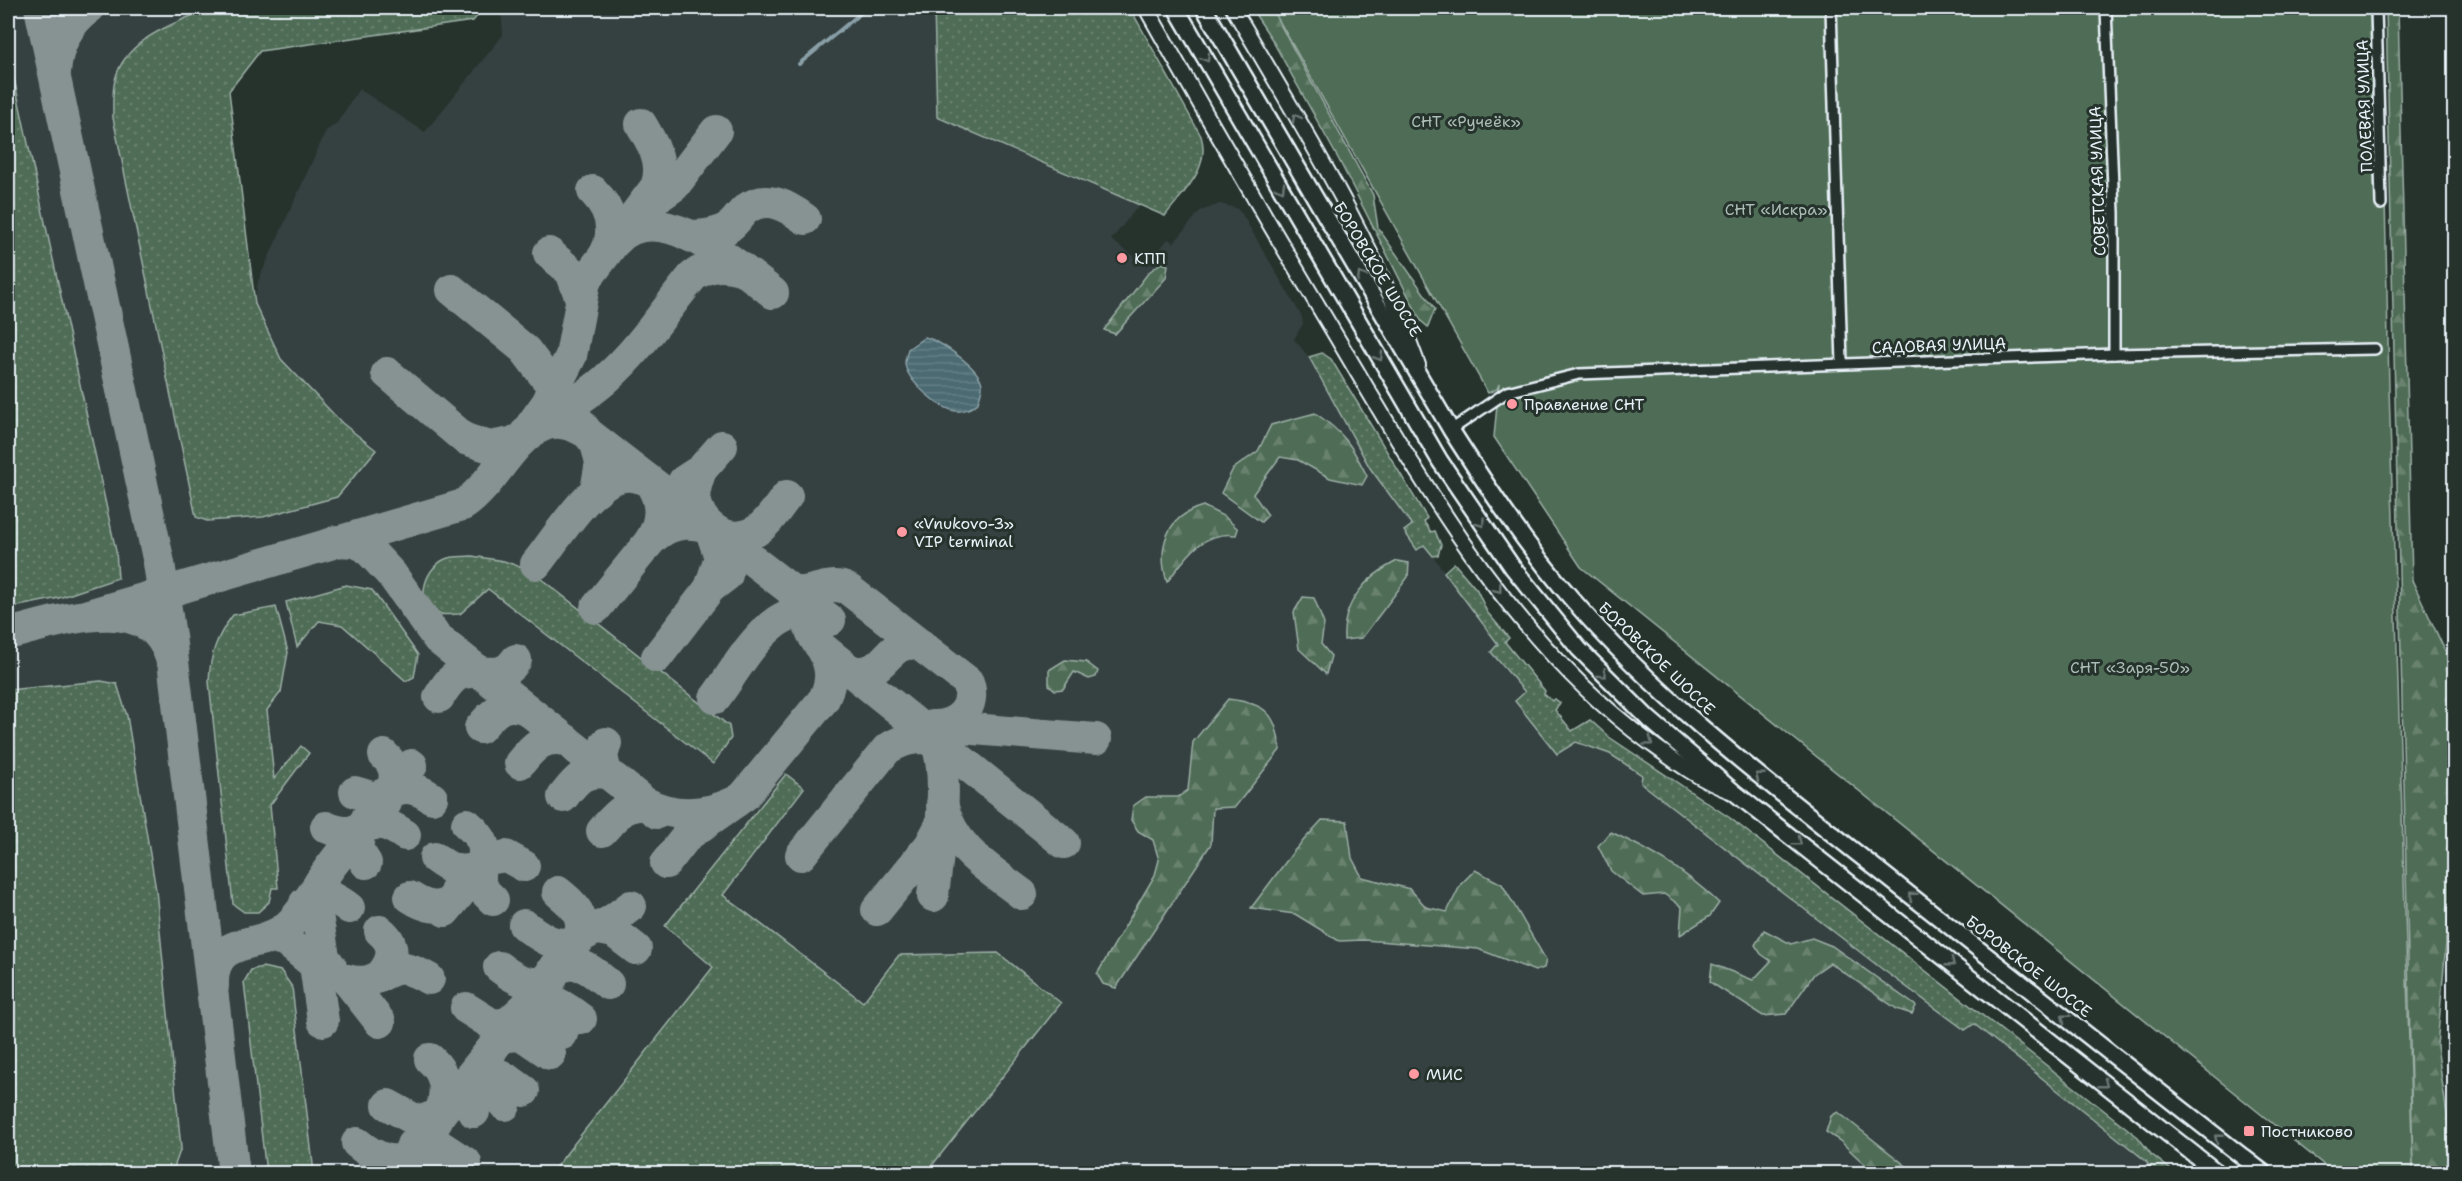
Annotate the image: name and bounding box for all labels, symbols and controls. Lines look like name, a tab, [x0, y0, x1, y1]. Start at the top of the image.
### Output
street label: ПОЛЕВАЯ УЛИЦА	[2352, 39, 2377, 173]
one-way arrow	[1198, 52, 1210, 62]
street label: СОВЕТСКАЯ УЛИЦА	[2084, 106, 2111, 256]
park label: СНТ «Ручеёк»	[1411, 111, 1521, 132]
one-way arrow	[1292, 114, 1304, 124]
one-way arrow	[1274, 182, 1285, 192]
street label: БОРОВСКОЕ ШОССЕ	[1329, 198, 1426, 341]
park label: СНТ «Искра»	[1725, 199, 1827, 220]
place label: КПП	[1134, 248, 1166, 269]
marker: КПП	[1115, 251, 1129, 265]
one-way arrow	[1357, 272, 1368, 282]
street label: САДОВАЯ УЛИЦА	[1871, 333, 2007, 358]
one-way arrow	[1371, 351, 1383, 361]
place label: Правление СНТ	[1524, 394, 1645, 415]
marker: Правление СНТ	[1505, 397, 1519, 411]
place label: «Vnukovo-3» VIP terminal	[914, 513, 1014, 552]
one-way arrow	[1474, 517, 1485, 528]
marker: «Vnukovo-3» VIP terminal	[895, 525, 909, 539]
one-way arrow	[1491, 582, 1502, 593]
street label: БОРОВСКОЕ ШОССЕ	[1594, 597, 1720, 720]
park label: СНТ «Заря-50»	[2070, 657, 2190, 678]
one-way arrow	[1596, 667, 1607, 678]
one-way arrow	[1643, 735, 1654, 746]
one-way arrow	[1755, 772, 1766, 783]
one-way arrow	[1791, 835, 1802, 846]
one-way arrow	[1908, 893, 1919, 904]
street label: БОРОВСКОЕ ШОССЕ	[1961, 911, 2096, 1022]
one-way arrow	[1944, 956, 1955, 967]
one-way arrow	[2061, 1014, 2072, 1025]
place label: МИС	[1426, 1064, 1463, 1085]
marker: МИС	[1407, 1067, 1421, 1081]
one-way arrow	[2097, 1076, 2108, 1087]
place label: Постниково	[2261, 1121, 2353, 1142]
marker: Постниково	[2242, 1124, 2256, 1138]
one-way arrow	[2214, 1134, 2225, 1145]

